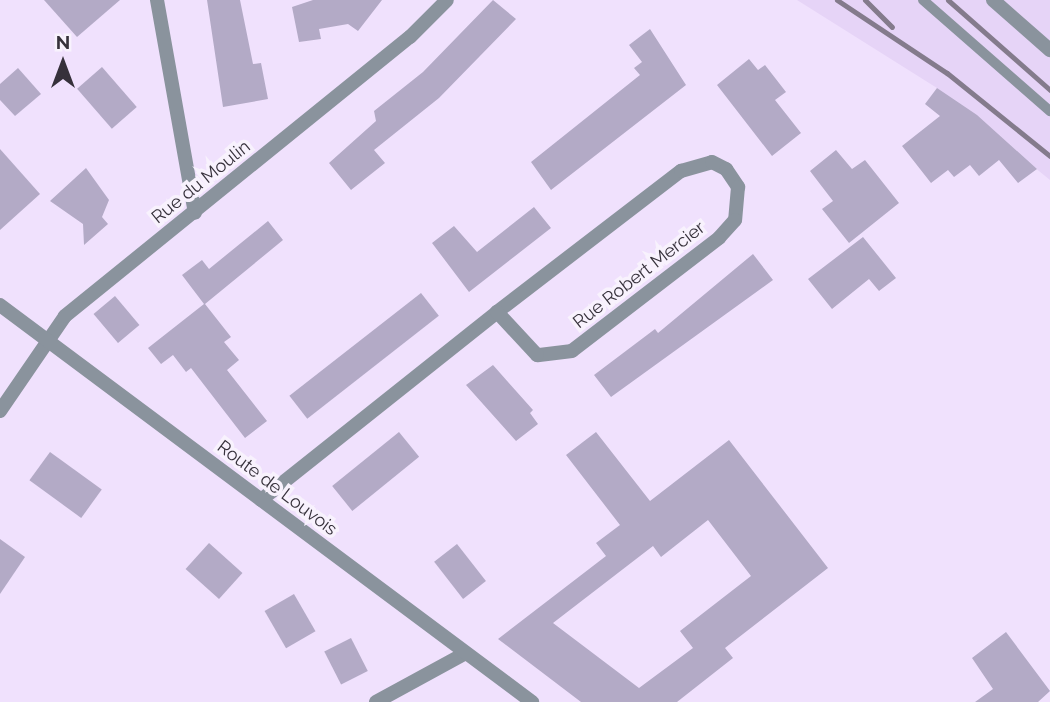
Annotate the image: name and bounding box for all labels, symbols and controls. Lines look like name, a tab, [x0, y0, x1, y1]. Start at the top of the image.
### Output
north arrow	[28, 28, 98, 98]
text: N	[56, 31, 70, 53]
street label: Rue du Moulin	[147, 136, 255, 228]
street label: Rue Robert Mercier	[569, 217, 709, 333]
street label: Route de Louvois	[213, 436, 341, 540]

